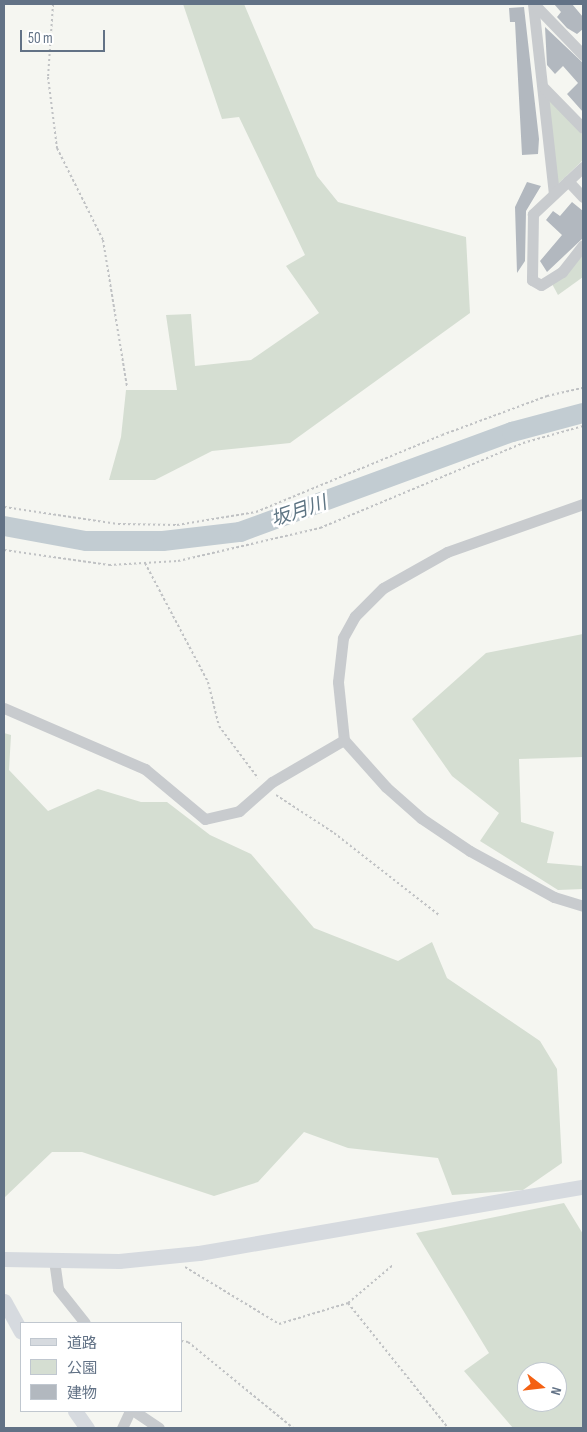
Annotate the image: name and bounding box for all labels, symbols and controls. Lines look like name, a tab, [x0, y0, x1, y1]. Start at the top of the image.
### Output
scale bar	[22, 20, 108, 52]
text: 50 m	[28, 29, 53, 48]
water label: 坂月川	[268, 492, 330, 532]
legend	[20, 1322, 182, 1412]
text: 道路	[67, 1334, 97, 1353]
text: 公園	[67, 1359, 97, 1378]
north arrow	[517, 1362, 567, 1412]
text: 建物	[67, 1384, 97, 1403]
text: N	[547, 1385, 565, 1397]

